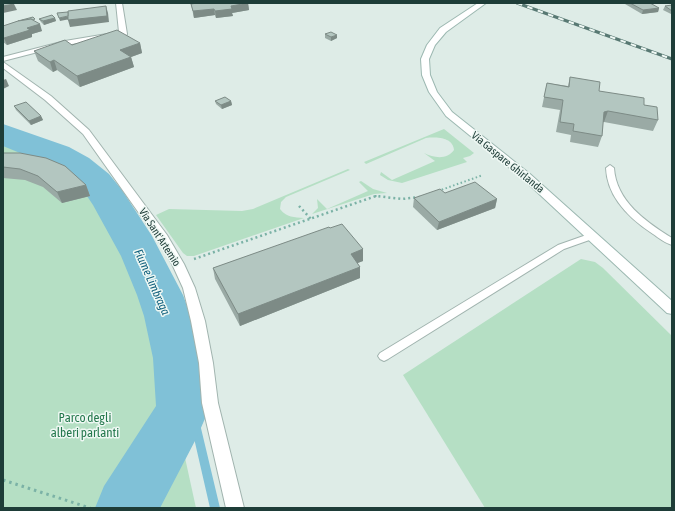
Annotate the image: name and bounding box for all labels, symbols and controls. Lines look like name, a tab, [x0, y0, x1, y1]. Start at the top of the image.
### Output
street label: Via Gaspare Ghirlanda	[469, 129, 547, 195]
street label: Via Sant'Artemio	[137, 206, 183, 268]
water label: Fiume Limbraga	[131, 247, 173, 317]
park label: Parco degli alberi parlanti	[51, 410, 119, 440]

